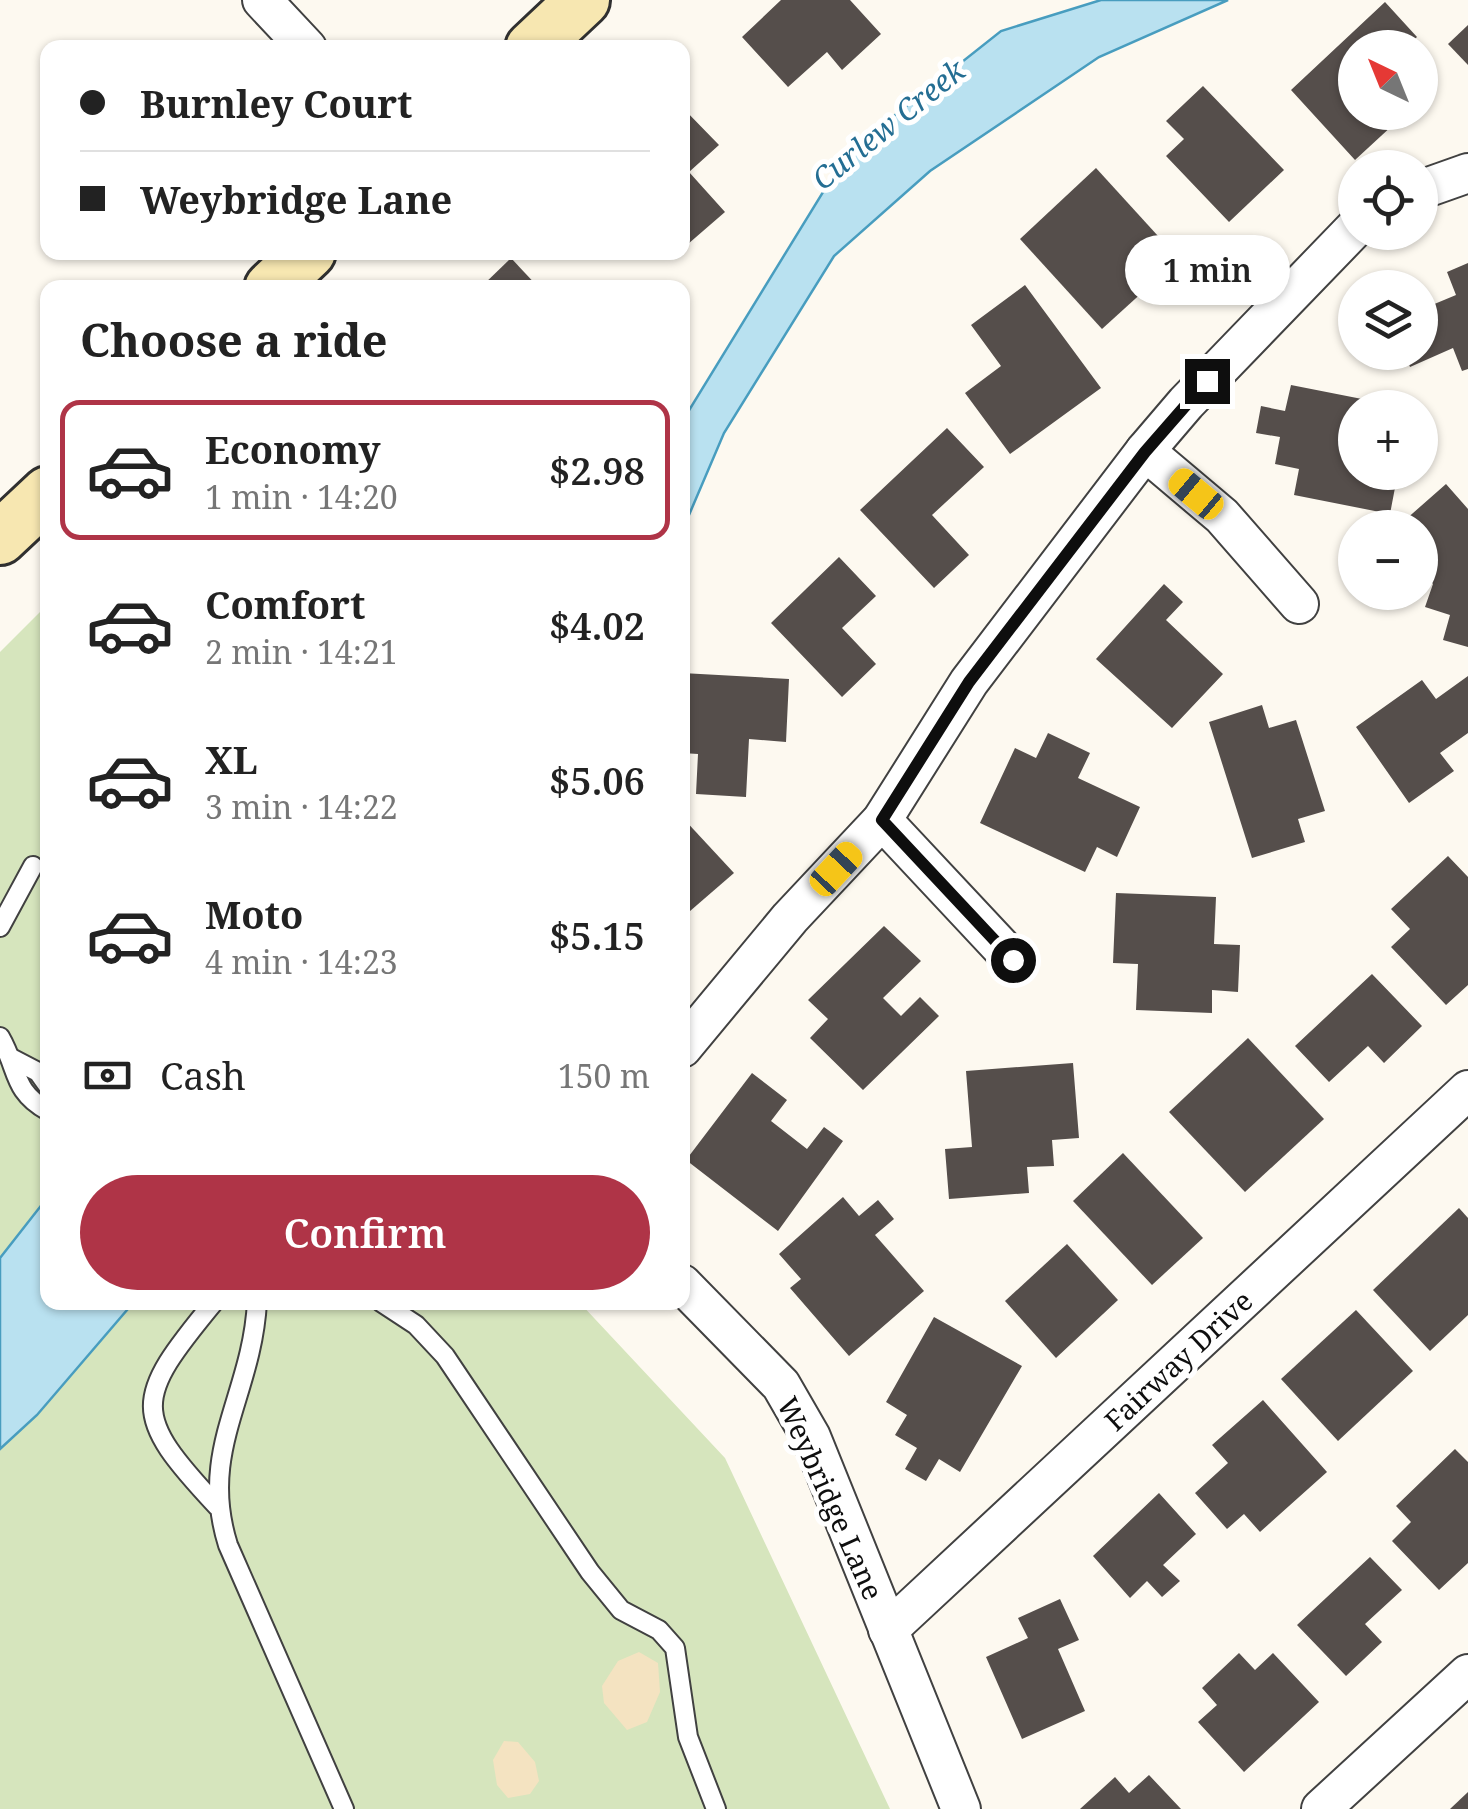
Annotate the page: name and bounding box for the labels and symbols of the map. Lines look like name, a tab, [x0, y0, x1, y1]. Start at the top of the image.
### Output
north arrow	[1338, 30, 1438, 130]
water label: Curlew Creek	[803, 49, 974, 198]
callout: 1 min	[1124, 236, 1290, 306]
route end	[1185, 359, 1230, 404]
car	[1163, 463, 1229, 525]
car	[805, 837, 867, 901]
route start	[991, 938, 1036, 983]
street label: Fairway Drive	[1096, 1282, 1260, 1438]
street label: Weybridge Lane	[769, 1390, 893, 1606]

